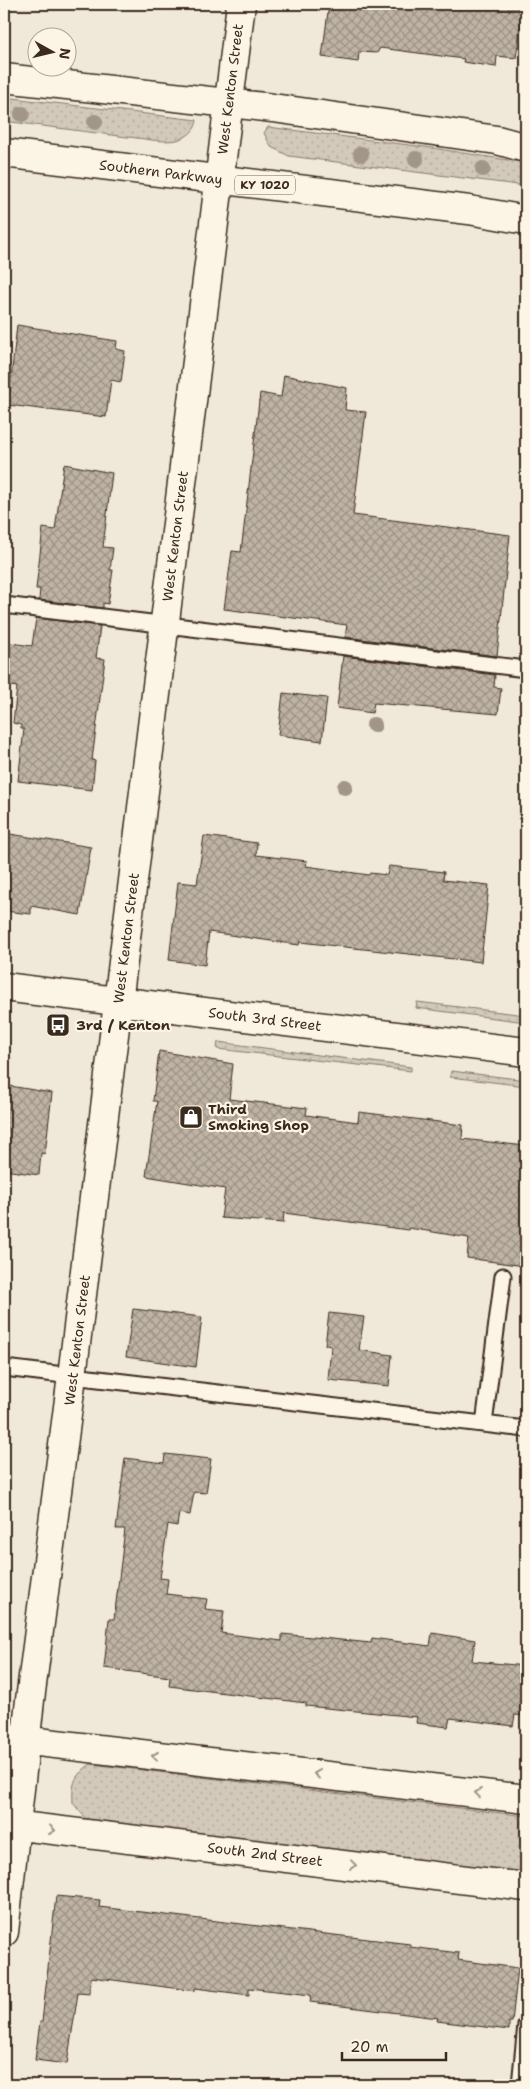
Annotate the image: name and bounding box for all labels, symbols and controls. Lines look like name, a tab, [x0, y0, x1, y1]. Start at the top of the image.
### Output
street label: West Kenton Street	[213, 23, 247, 155]
north arrow	[28, 28, 78, 78]
text: N	[55, 47, 75, 61]
street label: Southern Parkway	[98, 156, 224, 188]
road number: KY 1020	[235, 176, 295, 194]
street label: West Kenton Street	[158, 470, 192, 602]
street label: West Kenton Street	[109, 872, 143, 1004]
street label: South 3rd Street	[207, 1003, 323, 1035]
bus stop icon: 3rd / Kenton	[45, 1012, 71, 1038]
place label: 3rd / Kenton	[76, 1016, 170, 1034]
place label: Third Smoking Shop	[208, 1100, 309, 1134]
shop icon: Third Smoking Shop	[178, 1104, 204, 1130]
street label: West Kenton Street	[60, 1274, 94, 1406]
one-way arrow	[151, 1751, 159, 1762]
one-way arrow	[312, 1769, 320, 1780]
one-way arrow	[474, 1788, 482, 1799]
one-way arrow	[48, 1824, 56, 1835]
street label: South 2nd Street	[206, 1838, 324, 1870]
one-way arrow	[349, 1859, 357, 1870]
scale bar	[342, 2029, 446, 2061]
text: 20 m	[350, 2037, 389, 2057]

